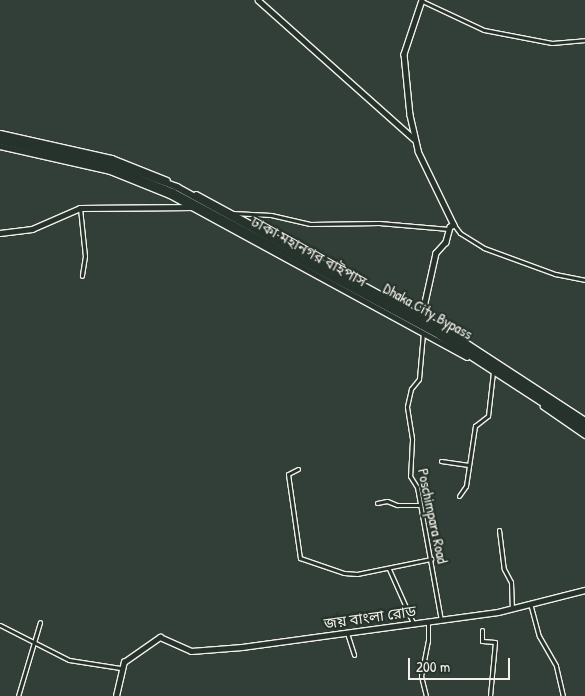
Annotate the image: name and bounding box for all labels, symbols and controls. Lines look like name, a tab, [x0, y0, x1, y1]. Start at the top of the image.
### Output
street label: ঢাকা মহানগর বাইপাস	[248, 212, 370, 290]
street label: Dhaka City Bypass	[380, 279, 476, 343]
street label: Poschimpara Road	[414, 467, 452, 565]
street label: জয় বাংলা রোড	[323, 602, 417, 632]
scale bar	[410, 648, 512, 680]
text: 200 m	[416, 656, 450, 677]

